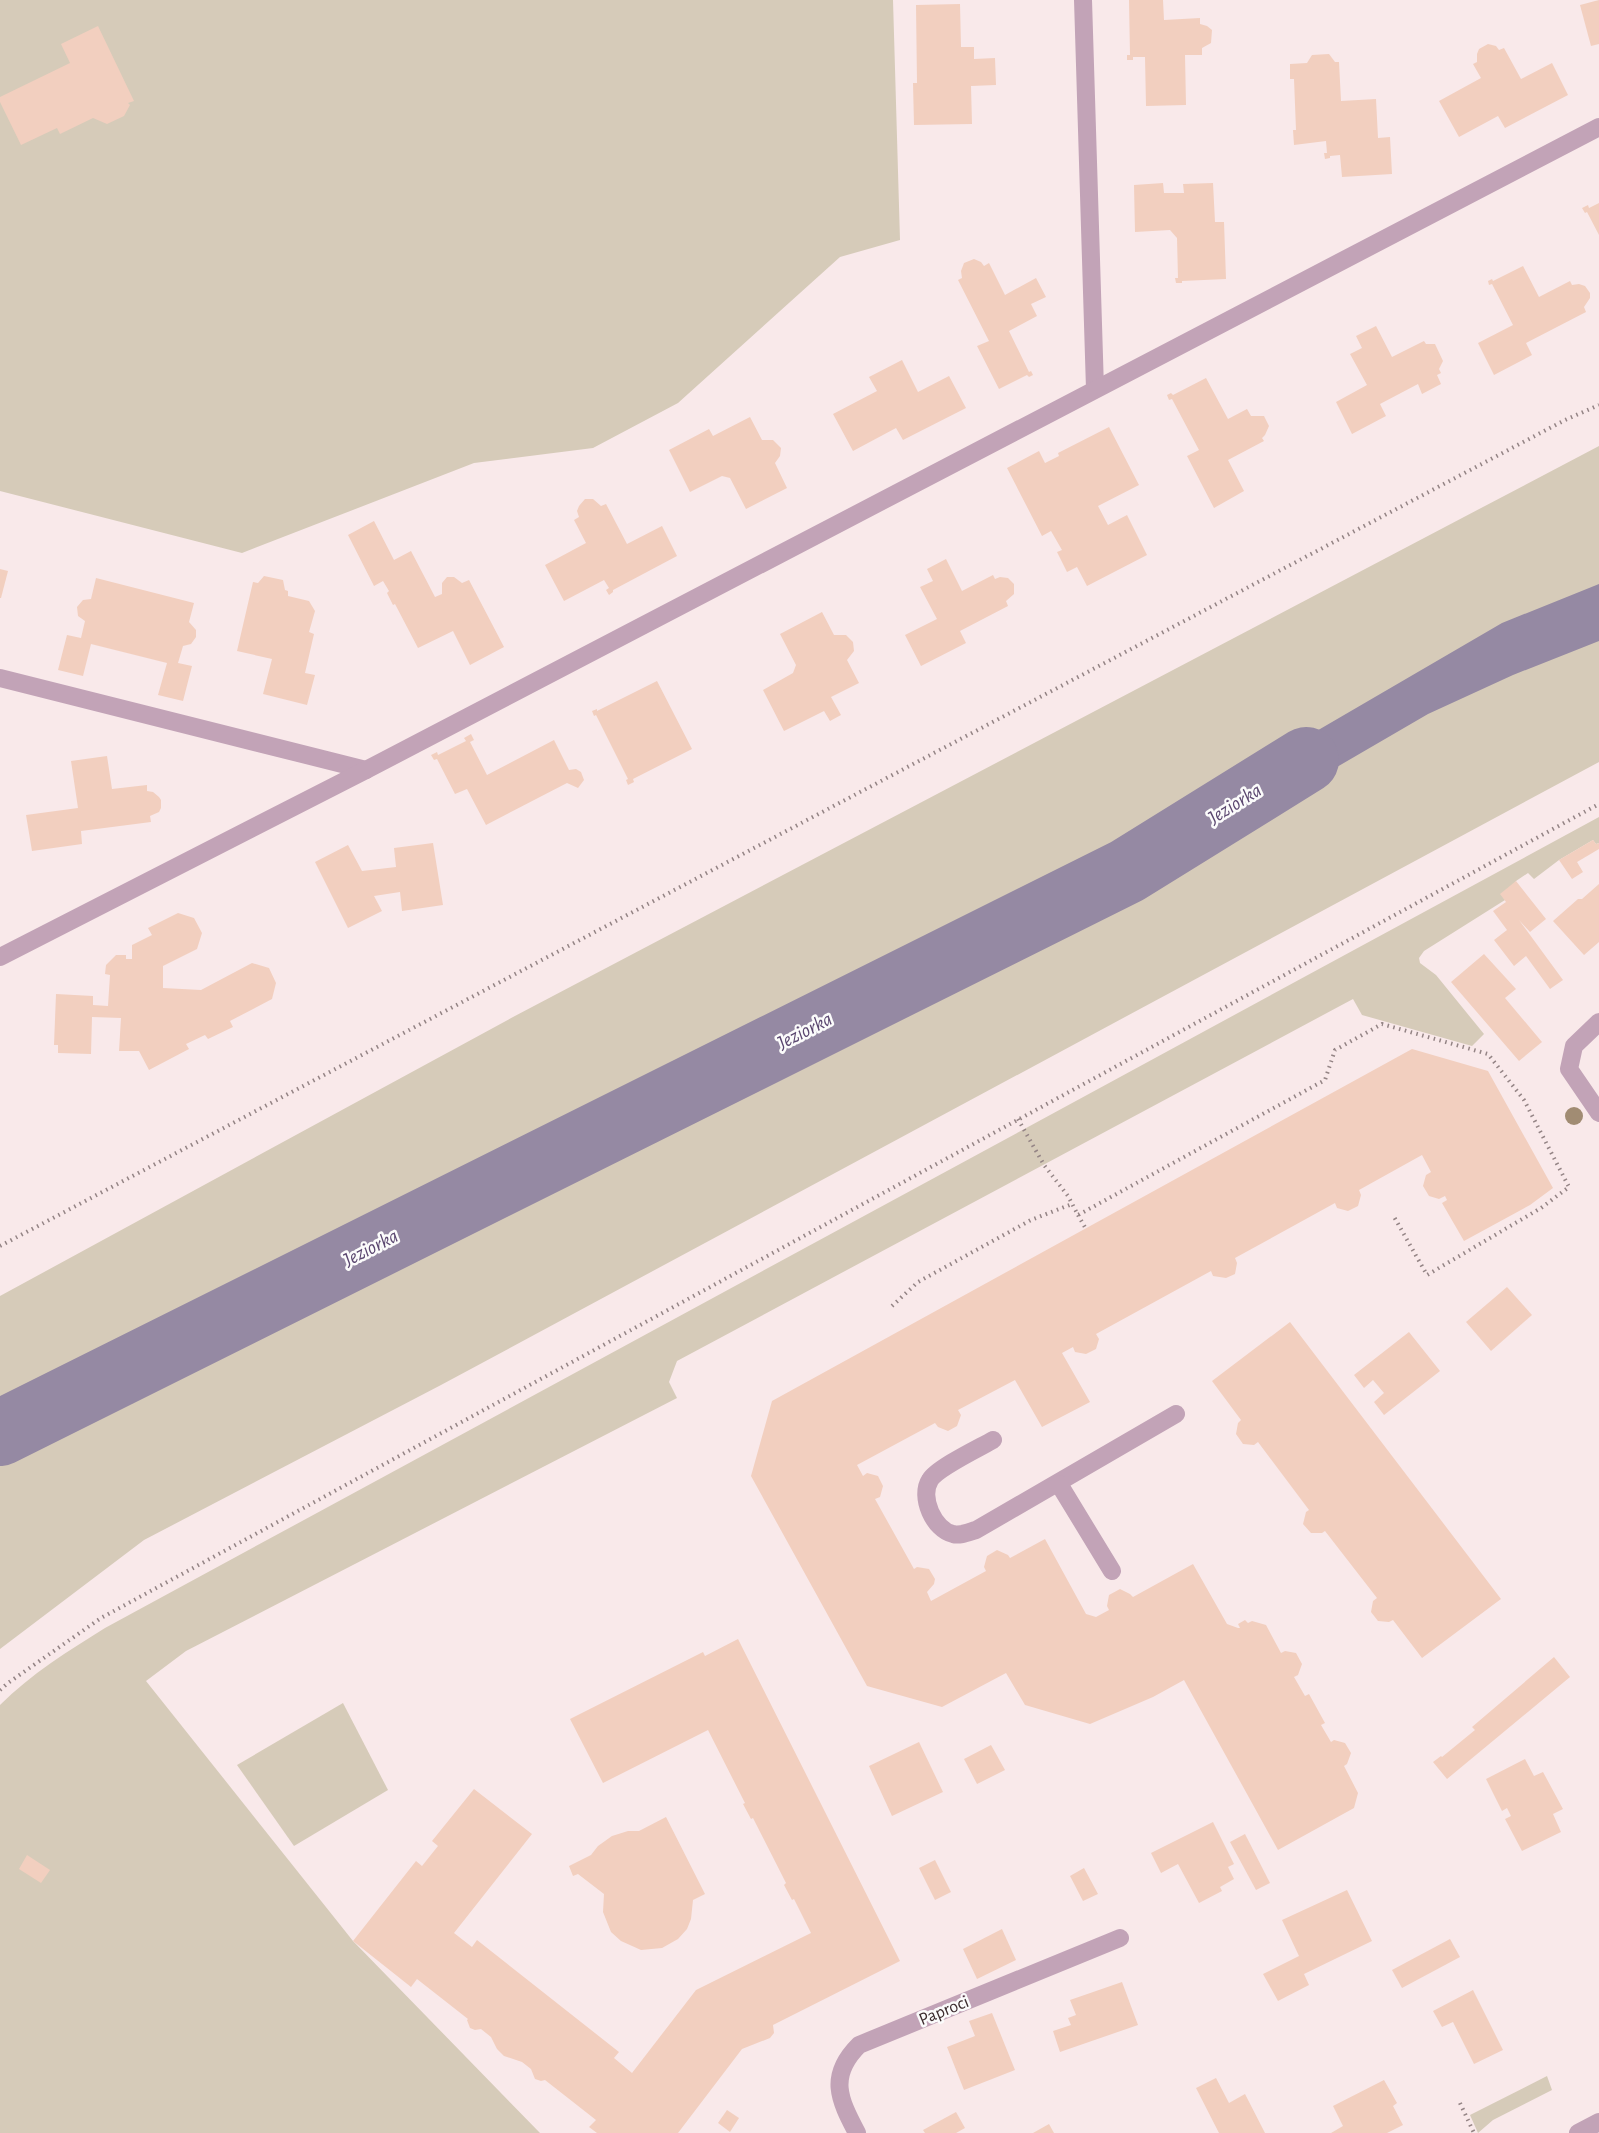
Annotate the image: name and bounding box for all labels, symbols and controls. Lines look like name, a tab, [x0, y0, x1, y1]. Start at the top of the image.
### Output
water label: Jeziorka	[1204, 780, 1265, 828]
water label: Jeziorka	[774, 1009, 835, 1054]
water label: Jeziorka	[340, 1226, 401, 1271]
street label: Paproci	[916, 1993, 972, 2029]

